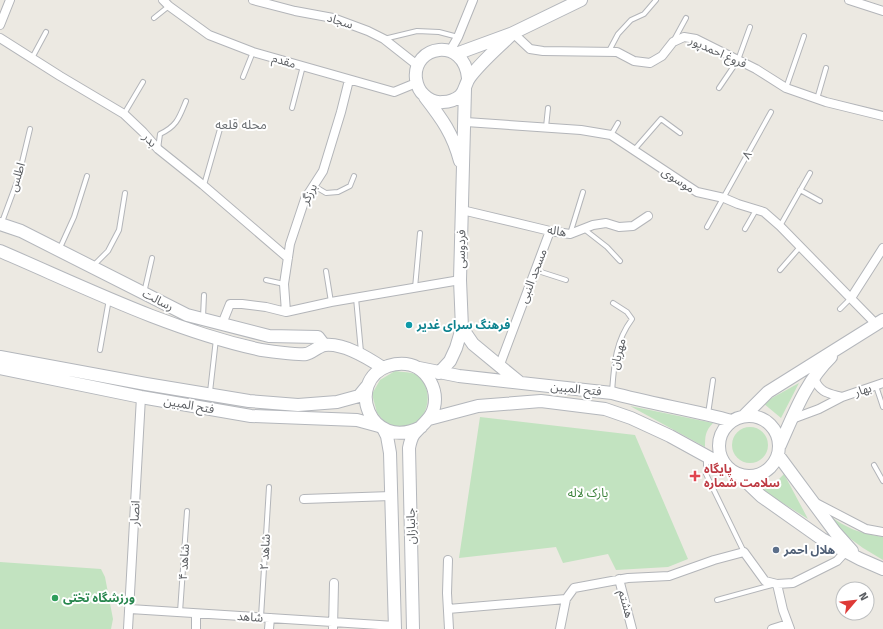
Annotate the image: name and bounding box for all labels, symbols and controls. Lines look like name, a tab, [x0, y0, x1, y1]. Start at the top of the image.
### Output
street label: سجاد	[325, 10, 355, 32]
street label: فروغ احمدپور	[685, 33, 749, 73]
street label: مقدم	[270, 51, 298, 73]
district label: محله قلعه	[215, 117, 267, 132]
street label: بدر	[139, 129, 160, 150]
street label: ۸	[739, 148, 755, 161]
street label: اطلس	[6, 161, 28, 193]
street label: موسوی	[659, 164, 697, 196]
street label: برزگر	[297, 181, 320, 208]
street label: هاله	[546, 223, 568, 239]
street label: فردوسی	[454, 229, 468, 269]
street label: مسجد النبی	[516, 247, 550, 305]
street label: رسالت	[140, 286, 176, 314]
place label: فرهنگ سرای غدیر	[416, 318, 510, 332]
marker: فرهنگ سرای غدیر	[404, 320, 414, 330]
street label: مهربان	[607, 337, 629, 371]
street label: فتح المبین	[550, 379, 602, 401]
street label: بهار	[852, 381, 873, 400]
street label: فتح المبین	[162, 394, 215, 418]
place label: پایگاه سلامت شماره	[704, 462, 780, 490]
marker: پایگاه سلامت شماره	[689, 470, 701, 482]
park label: پارک لاله	[568, 486, 608, 501]
street label: انصار	[127, 500, 143, 527]
street label: جانبازان	[404, 508, 418, 544]
street label: شاهد ۲	[257, 534, 273, 570]
street label: شاهد ۴	[176, 543, 192, 581]
place label: هلال احمر	[783, 543, 836, 557]
marker: هلال احمر	[771, 545, 781, 555]
north arrow	[835, 581, 875, 621]
street label: هشتم	[614, 589, 636, 620]
text: N	[856, 590, 871, 603]
place label: ورزشگاه تختی	[63, 591, 135, 605]
marker: ورزشگاه تختی	[50, 593, 60, 603]
street label: شاهد	[236, 609, 264, 625]

